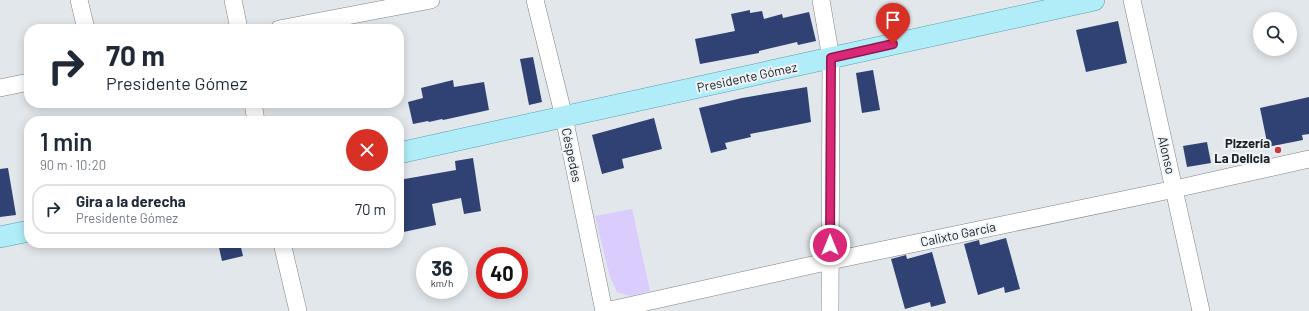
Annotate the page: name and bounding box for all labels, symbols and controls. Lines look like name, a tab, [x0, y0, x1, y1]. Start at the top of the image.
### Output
pin	[876, 3, 910, 44]
icon: arrive	[882, 9, 904, 31]
map controls	[1253, 12, 1297, 56]
button: search	[1253, 12, 1297, 56]
text: 70 m	[106, 38, 165, 72]
icon: right	[40, 40, 92, 92]
street label: Presidente Gómez	[695, 59, 799, 95]
text: Presidente Gómez	[106, 72, 247, 94]
street label: Céspedes	[558, 126, 586, 184]
text: 1 min	[40, 127, 92, 156]
button: close	[346, 129, 388, 171]
street label: Alonso	[1155, 135, 1179, 175]
place label: Pizzería La Delicia	[1214, 135, 1270, 166]
marker: Pizzería La Delicia	[1273, 145, 1283, 155]
text: 90 m · 10:20	[40, 157, 106, 173]
text: Gira a la derecha	[76, 192, 186, 210]
icon: right	[42, 198, 64, 220]
text: 70 m	[355, 200, 386, 218]
text: Presidente Gómez	[76, 210, 178, 226]
street label: Calixto García	[919, 218, 997, 250]
position arrow	[809, 224, 851, 266]
speed limit sign: 40	[476, 247, 528, 299]
text: 36	[431, 256, 453, 280]
text: km/h	[431, 277, 453, 289]

